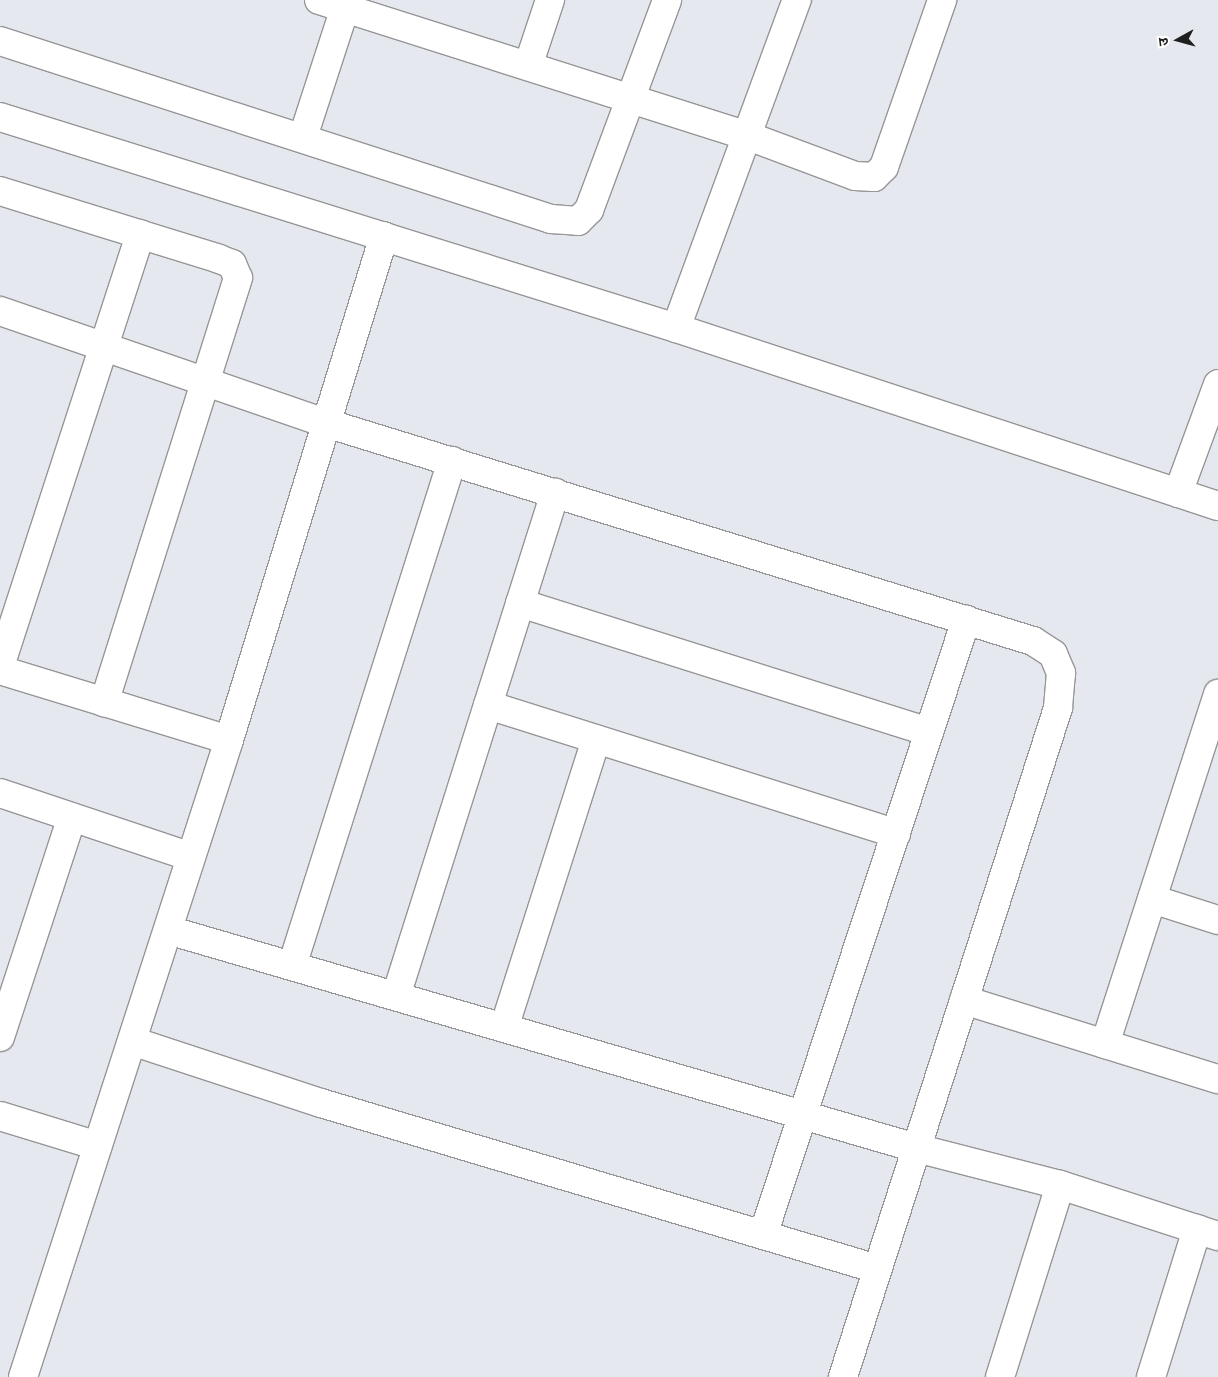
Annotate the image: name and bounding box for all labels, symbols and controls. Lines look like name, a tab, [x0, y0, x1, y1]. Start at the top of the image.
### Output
north arrow	[1153, 15, 1203, 65]
text: उ	[1155, 37, 1172, 47]

